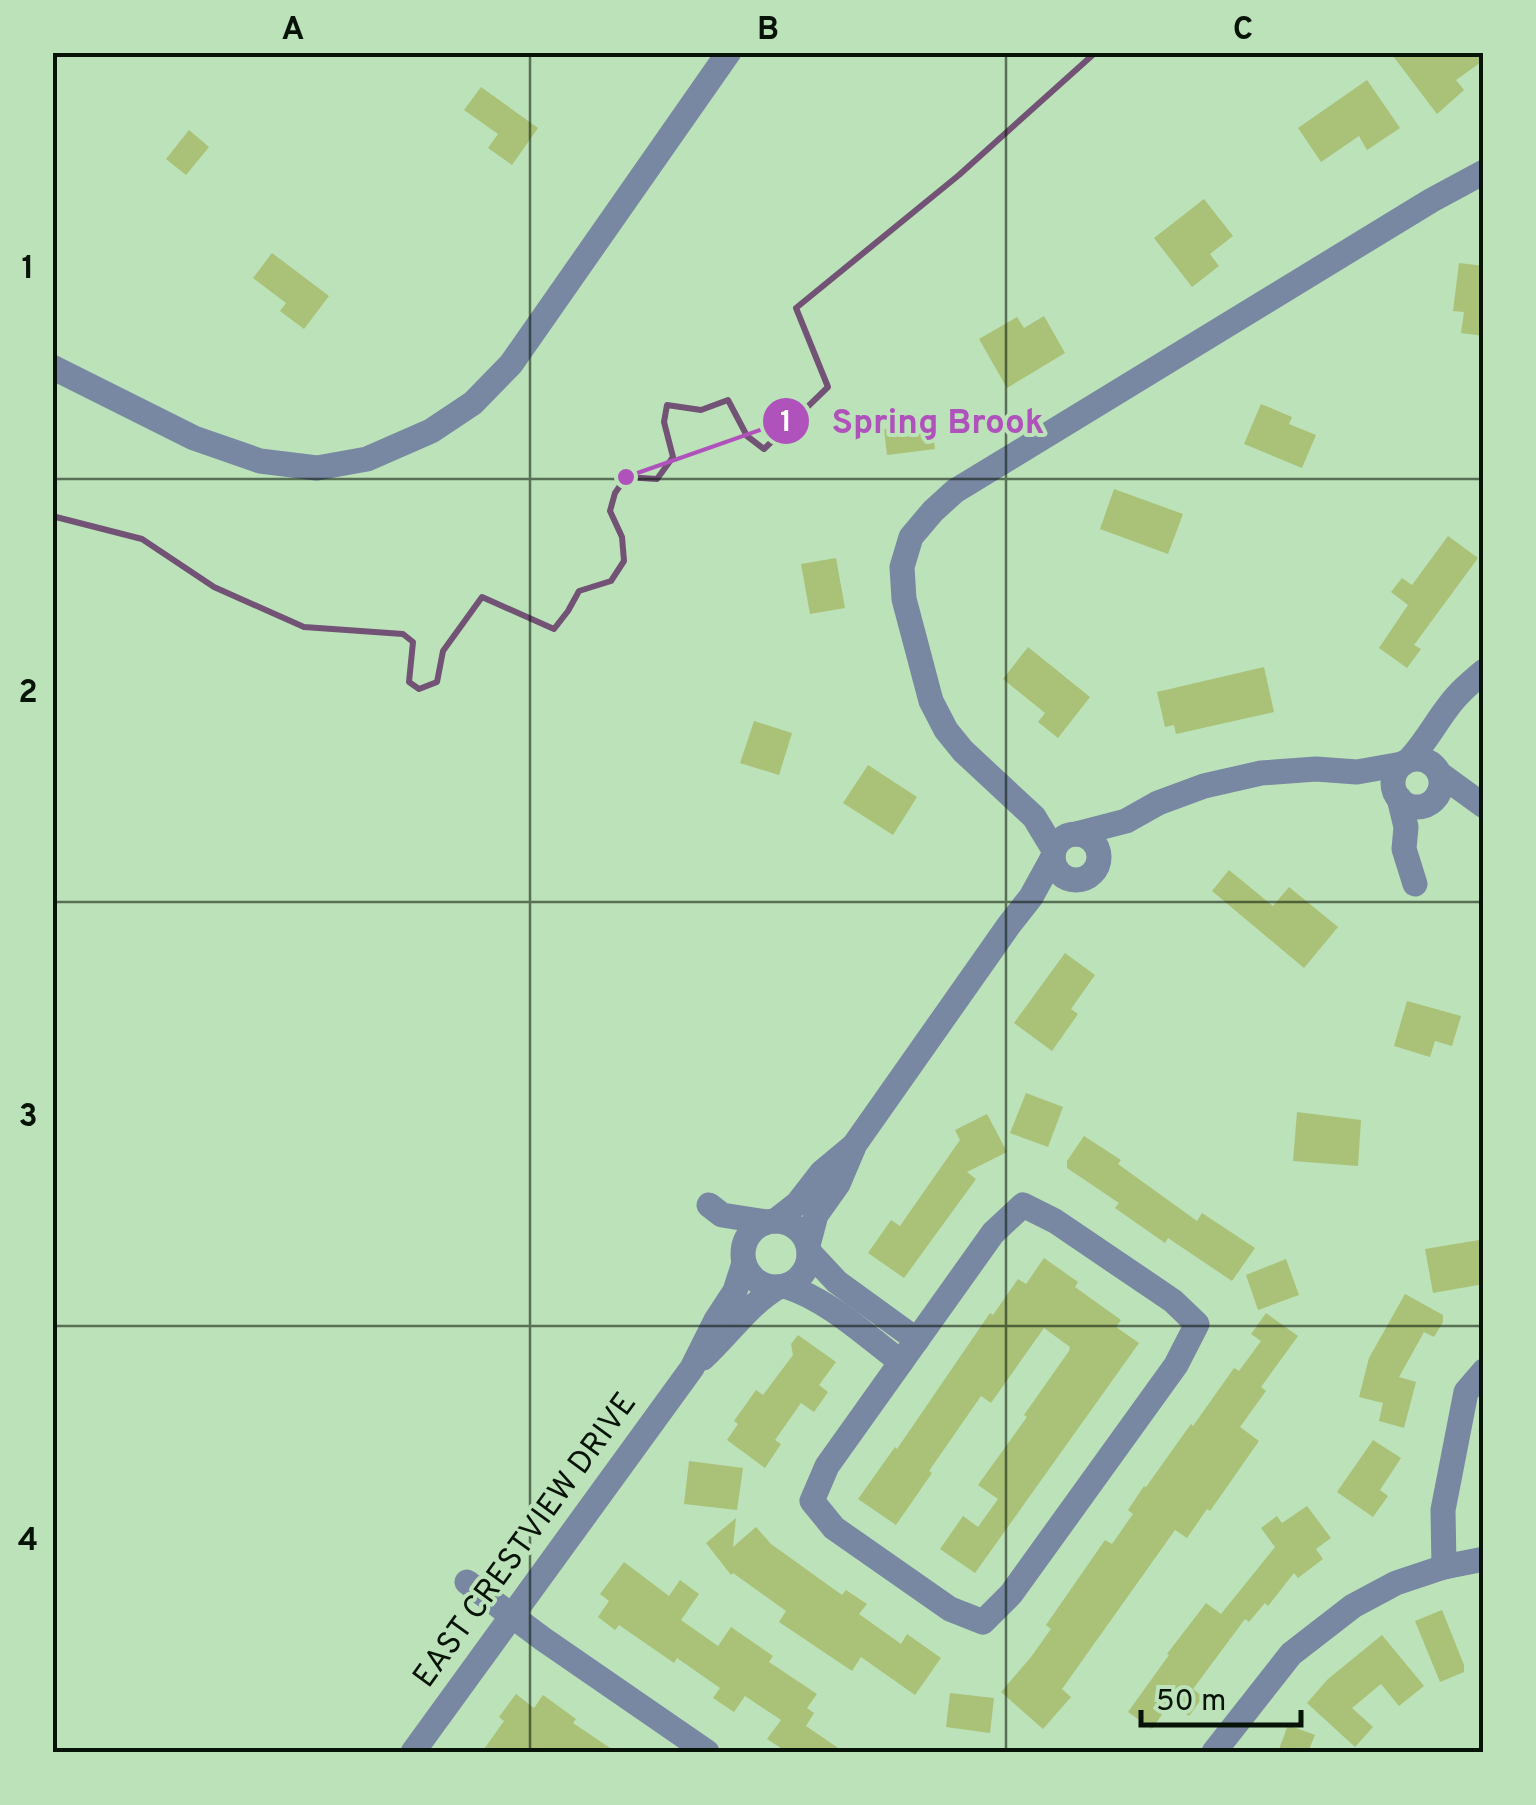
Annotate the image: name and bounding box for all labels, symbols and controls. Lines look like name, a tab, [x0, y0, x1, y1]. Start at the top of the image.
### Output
text: A	[282, 11, 304, 51]
text: B	[757, 11, 779, 51]
text: C	[1233, 11, 1253, 51]
text: 1	[22, 250, 34, 290]
callout: Spring Brook	[761, 388, 1064, 453]
text: Spring Brook	[832, 402, 1044, 446]
text: 1	[780, 405, 792, 442]
text: 2	[18, 674, 38, 714]
text: 3	[18, 1098, 38, 1138]
street label: EAST CRESTVIEW DRIVE	[405, 1386, 647, 1696]
text: 4	[18, 1522, 38, 1562]
scale bar	[1141, 1665, 1301, 1727]
text: 50 m	[1156, 1684, 1226, 1721]

